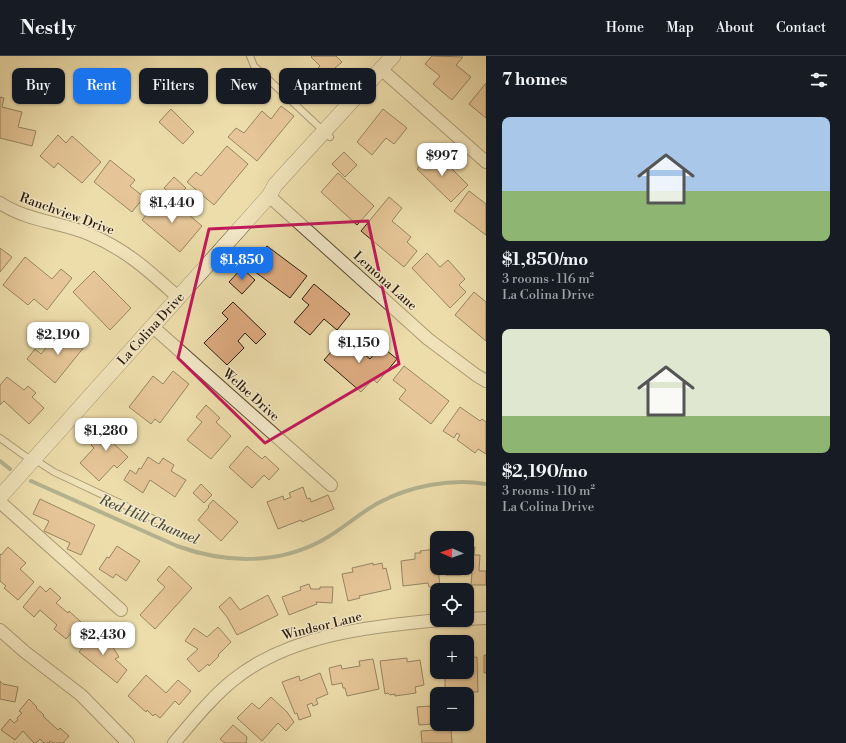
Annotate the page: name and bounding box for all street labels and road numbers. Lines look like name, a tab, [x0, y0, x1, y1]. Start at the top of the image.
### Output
street label: Ranchview Drive	[17, 189, 117, 239]
street label: Lemona Lane	[350, 248, 421, 314]
street label: La Colina Drive	[114, 289, 188, 369]
street label: Welbe Drive	[218, 365, 283, 425]
street label: Windsor Lane	[280, 608, 364, 644]

